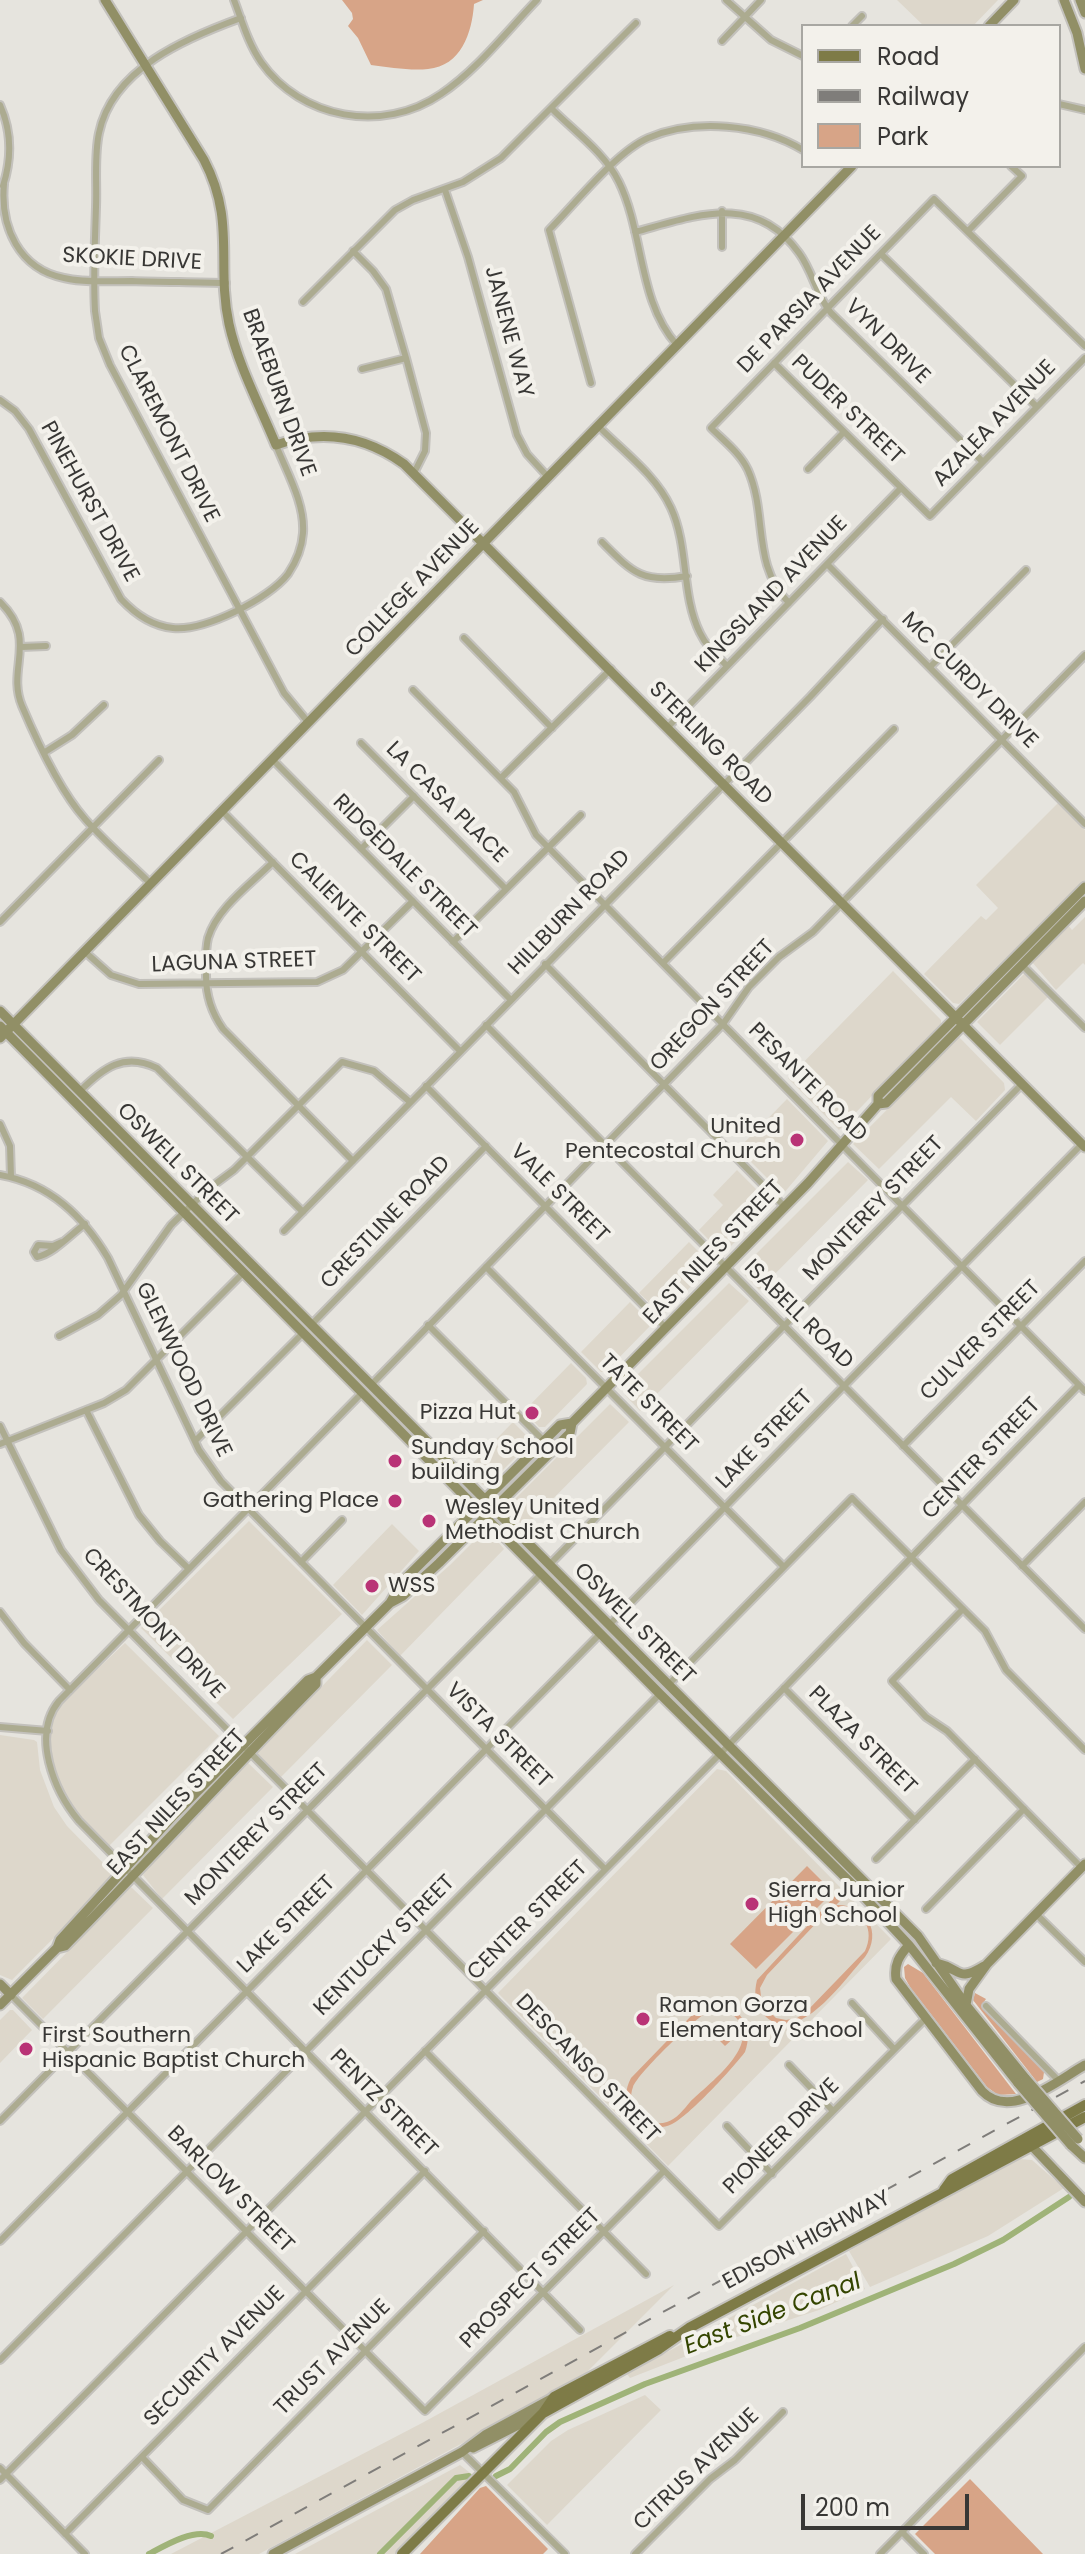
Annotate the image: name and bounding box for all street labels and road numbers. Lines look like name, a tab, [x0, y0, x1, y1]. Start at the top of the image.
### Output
street label: DE PARSIA AVENUE	[733, 221, 887, 379]
street label: SKOKIE DRIVE	[62, 243, 202, 277]
street label: JANENE WAY	[478, 263, 538, 401]
street label: VYN DRIVE	[839, 294, 935, 390]
street label: BRAEBURN DRIVE	[235, 306, 321, 480]
street label: CLAREMONT DRIVE	[112, 341, 224, 527]
street label: PUDER STREET	[785, 350, 909, 470]
street label: AZALEA AVENUE	[928, 355, 1062, 493]
street label: PINEHURST DRIVE	[34, 417, 144, 587]
street label: KINGSLAND AVENUE	[690, 511, 854, 679]
street label: COLLEGE AVENUE	[340, 515, 486, 663]
street label: MC CURDY DRIVE	[895, 607, 1043, 755]
street label: STERLING ROAD	[643, 677, 777, 811]
street label: LA CASA PLACE	[380, 737, 512, 869]
street label: RIDGEDALE STREET	[327, 790, 481, 944]
street label: HILLBURN ROAD	[504, 845, 636, 981]
street label: CALIENTE STREET	[283, 847, 425, 989]
street label: OREGON STREET	[645, 935, 781, 1077]
street label: LAGUNA STREET	[151, 947, 317, 979]
street label: PESANTE ROAD	[742, 1018, 872, 1148]
street label: OSWELL STREET	[111, 1098, 243, 1230]
street label: MONTEREY STREET	[798, 1131, 950, 1287]
street label: VALE STREET	[504, 1139, 614, 1249]
street label: CRESTLINE ROAD	[316, 1151, 456, 1295]
street label: EAST NILES STREET	[639, 1176, 789, 1330]
street label: ISABELL ROAD	[738, 1255, 858, 1375]
street label: CULVER STREET	[915, 1275, 1047, 1407]
street label: GLENWOOD DRIVE	[129, 1278, 237, 1462]
street label: TATE STREET	[593, 1349, 703, 1459]
street label: LAKE STREET	[711, 1385, 819, 1495]
street label: CENTER STREET	[917, 1393, 1047, 1525]
street label: CRESTMONT DRIVE	[76, 1543, 230, 1705]
street label: OSWELL STREET	[568, 1558, 700, 1690]
street label: VISTA STREET	[440, 1678, 556, 1794]
street label: PLAZA STREET	[802, 1681, 922, 1801]
street label: EAST NILES STREET	[103, 1725, 251, 1881]
street label: MONTEREY STREET	[180, 1758, 334, 1912]
street label: CENTER STREET	[463, 1856, 593, 1986]
street label: KENTUCKY STREET	[309, 1870, 461, 2022]
street label: LAKE STREET	[233, 1871, 341, 1979]
street label: DESCANSO STREET	[510, 1989, 664, 2149]
street label: PENTZ STREET	[324, 2045, 442, 2163]
street label: PIONEER DRIVE	[718, 2073, 846, 2201]
street label: BARLOW STREET	[161, 2121, 299, 2259]
street label: EDISON HIGHWAY	[719, 2186, 895, 2296]
street label: PROSPECT STREET	[455, 2203, 607, 2355]
street label: SECURITY AVENUE	[139, 2281, 291, 2433]
street label: TRUST AVENUE	[269, 2294, 397, 2422]
street label: CITRUS AVENUE	[629, 2404, 765, 2536]

